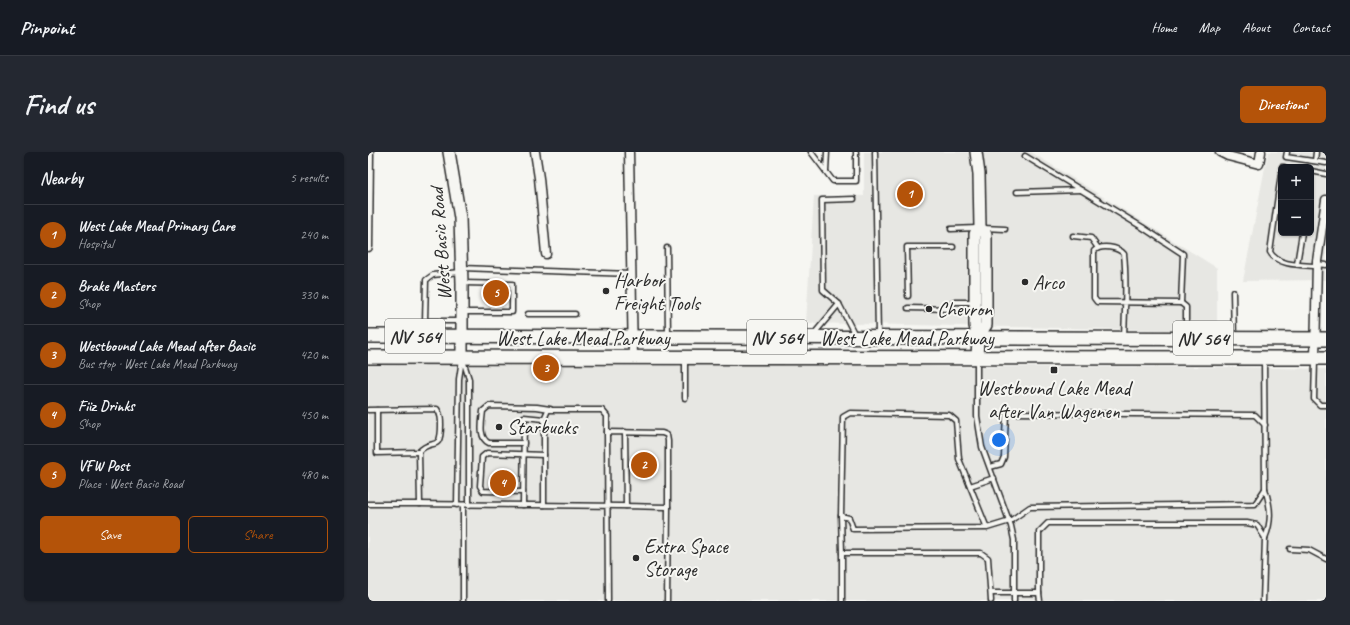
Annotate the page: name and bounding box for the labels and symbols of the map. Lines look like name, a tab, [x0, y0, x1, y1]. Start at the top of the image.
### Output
pin: 1	[897, 179, 923, 209]
street label: West Basic Road	[424, 184, 457, 301]
place label: Harbor Freight Tools	[614, 268, 702, 316]
place label: Arco	[1033, 270, 1065, 295]
marker: Arco	[1020, 277, 1030, 287]
pin: 5	[483, 278, 509, 308]
marker: Harbor Freight Tools	[601, 286, 611, 296]
place label: Chevron	[937, 297, 993, 322]
marker: Chevron	[924, 304, 934, 314]
road number: NV 564	[385, 319, 445, 353]
road number: NV 564	[747, 320, 807, 354]
road number: NV 564	[1173, 321, 1233, 355]
street label: West Lake Mead Parkway	[496, 326, 671, 351]
street label: West Lake Mead Parkway	[820, 326, 995, 351]
pin: 3	[533, 353, 559, 383]
marker: Westbound Lake Mead after Van Wagenen	[1049, 365, 1059, 375]
place label: Westbound Lake Mead after Van Wagenen	[978, 376, 1134, 424]
place label: Starbucks	[507, 415, 579, 440]
marker: Starbucks	[494, 422, 504, 432]
your location	[989, 430, 1009, 450]
pin: 2	[631, 450, 657, 480]
pin: 4	[490, 468, 516, 498]
place label: Extra Space Storage	[644, 534, 729, 582]
marker: Extra Space Storage	[631, 553, 641, 563]

